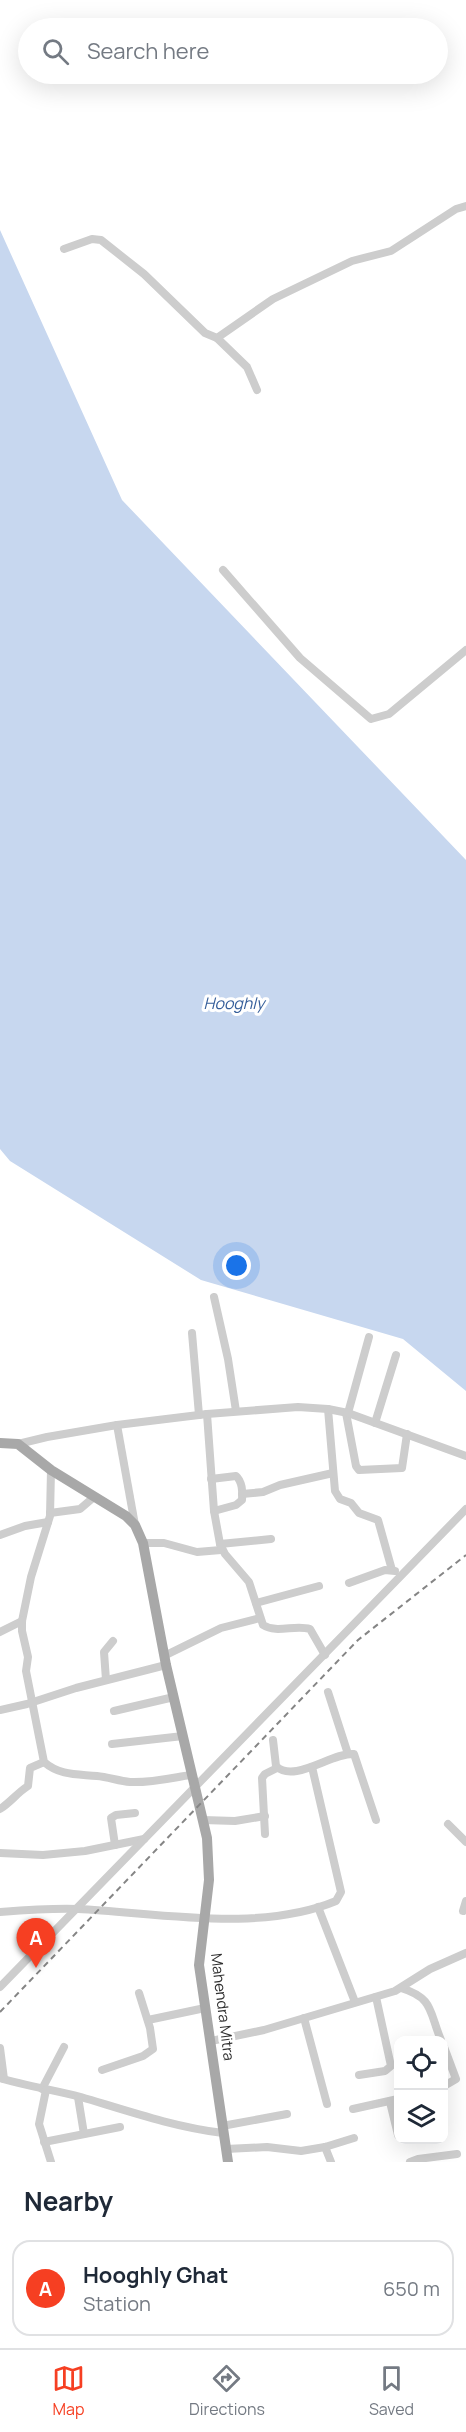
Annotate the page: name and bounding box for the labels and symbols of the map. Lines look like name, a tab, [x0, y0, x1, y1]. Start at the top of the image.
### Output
water label: Hooghly	[203, 992, 267, 1014]
your location	[222, 1251, 251, 1280]
pin: A	[16, 1918, 56, 1968]
street label: Mahendra Mitra	[206, 1952, 240, 2062]

